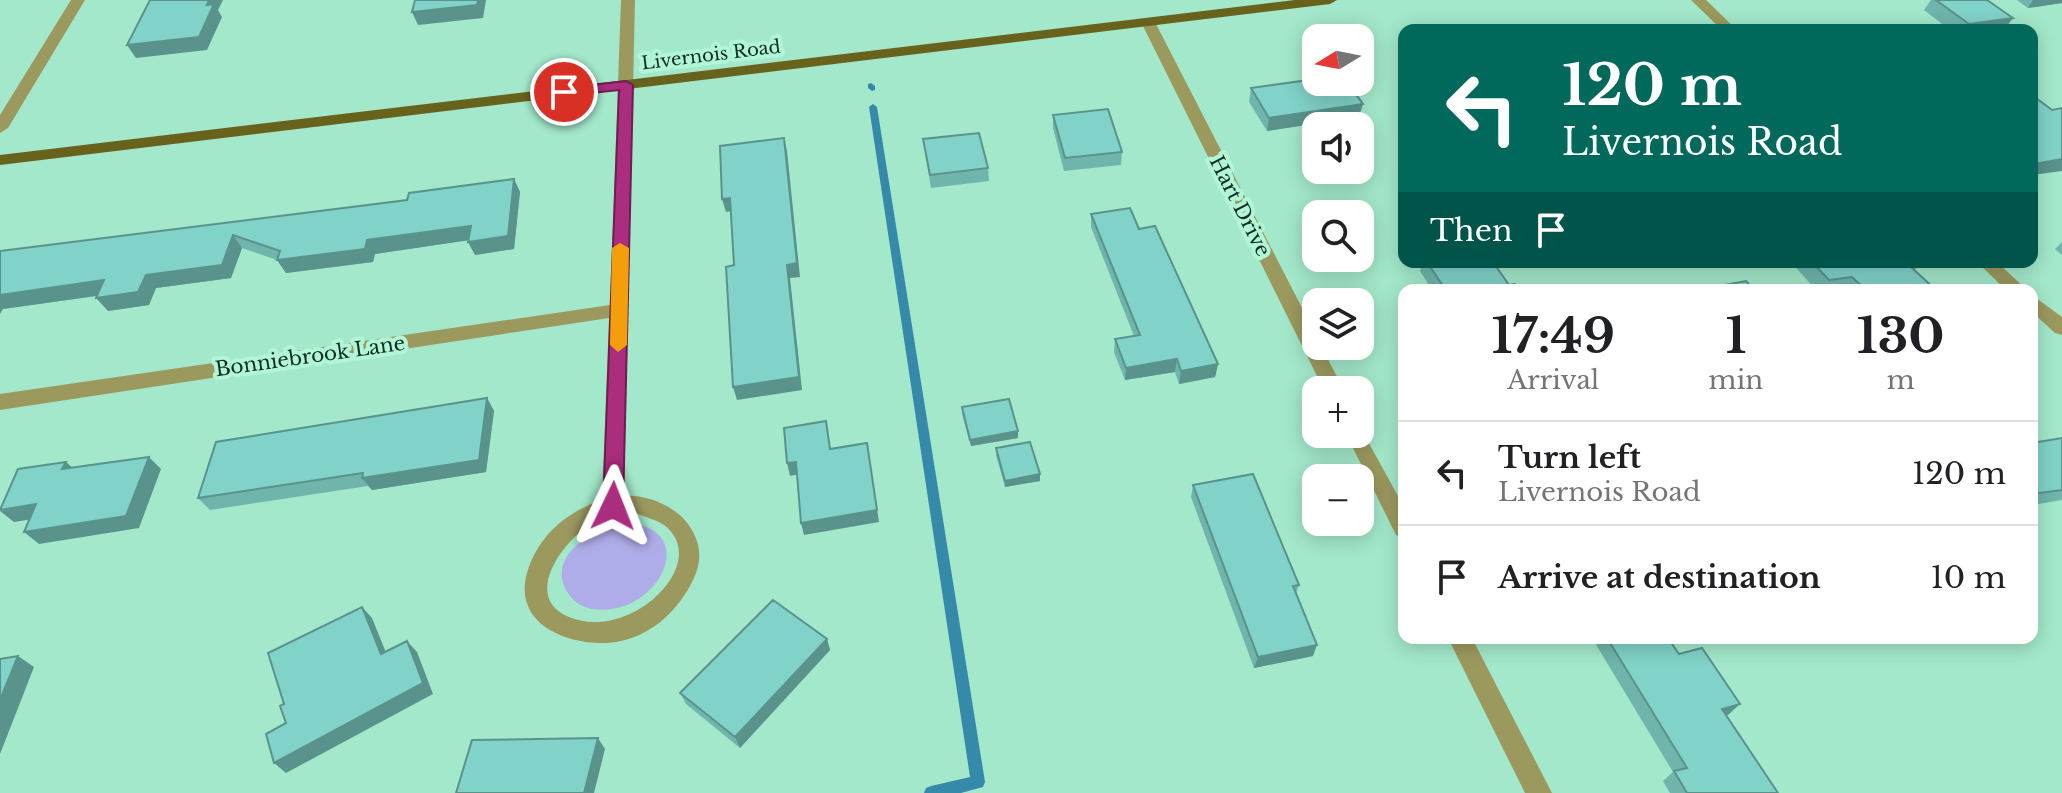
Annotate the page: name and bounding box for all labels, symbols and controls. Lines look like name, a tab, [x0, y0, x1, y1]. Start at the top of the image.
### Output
north arrow	[1302, 24, 1374, 96]
map controls	[1302, 24, 1374, 536]
street label: Livernois Road	[640, 36, 782, 74]
text: 120 m	[1562, 51, 1742, 120]
icon: left	[1430, 56, 1534, 160]
pin	[530, 58, 598, 126]
icon: arrive	[542, 70, 586, 114]
button: sound	[1302, 112, 1374, 184]
text: Livernois Road	[1562, 120, 1842, 165]
street label: Hart Drive	[1204, 152, 1276, 260]
button: search	[1302, 200, 1374, 272]
icon: arrive	[1529, 208, 1573, 252]
text: Then	[1430, 212, 1513, 249]
button: layers	[1302, 288, 1374, 360]
text: 17:49	[1492, 306, 1615, 366]
text: 1	[1725, 306, 1746, 366]
text: 130	[1857, 306, 1945, 366]
street label: Bonniebrook Lane	[214, 331, 406, 381]
text: Arrival	[1507, 364, 1599, 396]
text: min	[1709, 364, 1763, 396]
text: m	[1887, 364, 1915, 396]
button: +	[1302, 376, 1374, 448]
text: Turn left	[1498, 439, 1641, 476]
icon: left	[1430, 451, 1474, 495]
text: 120 m	[1912, 455, 2006, 492]
position arrow	[571, 464, 655, 548]
button: −	[1302, 464, 1374, 536]
text: Livernois Road	[1498, 476, 1700, 508]
icon: arrive	[1430, 555, 1474, 599]
text: Arrive at destination	[1498, 559, 1821, 596]
text: 10 m	[1930, 559, 2006, 596]

